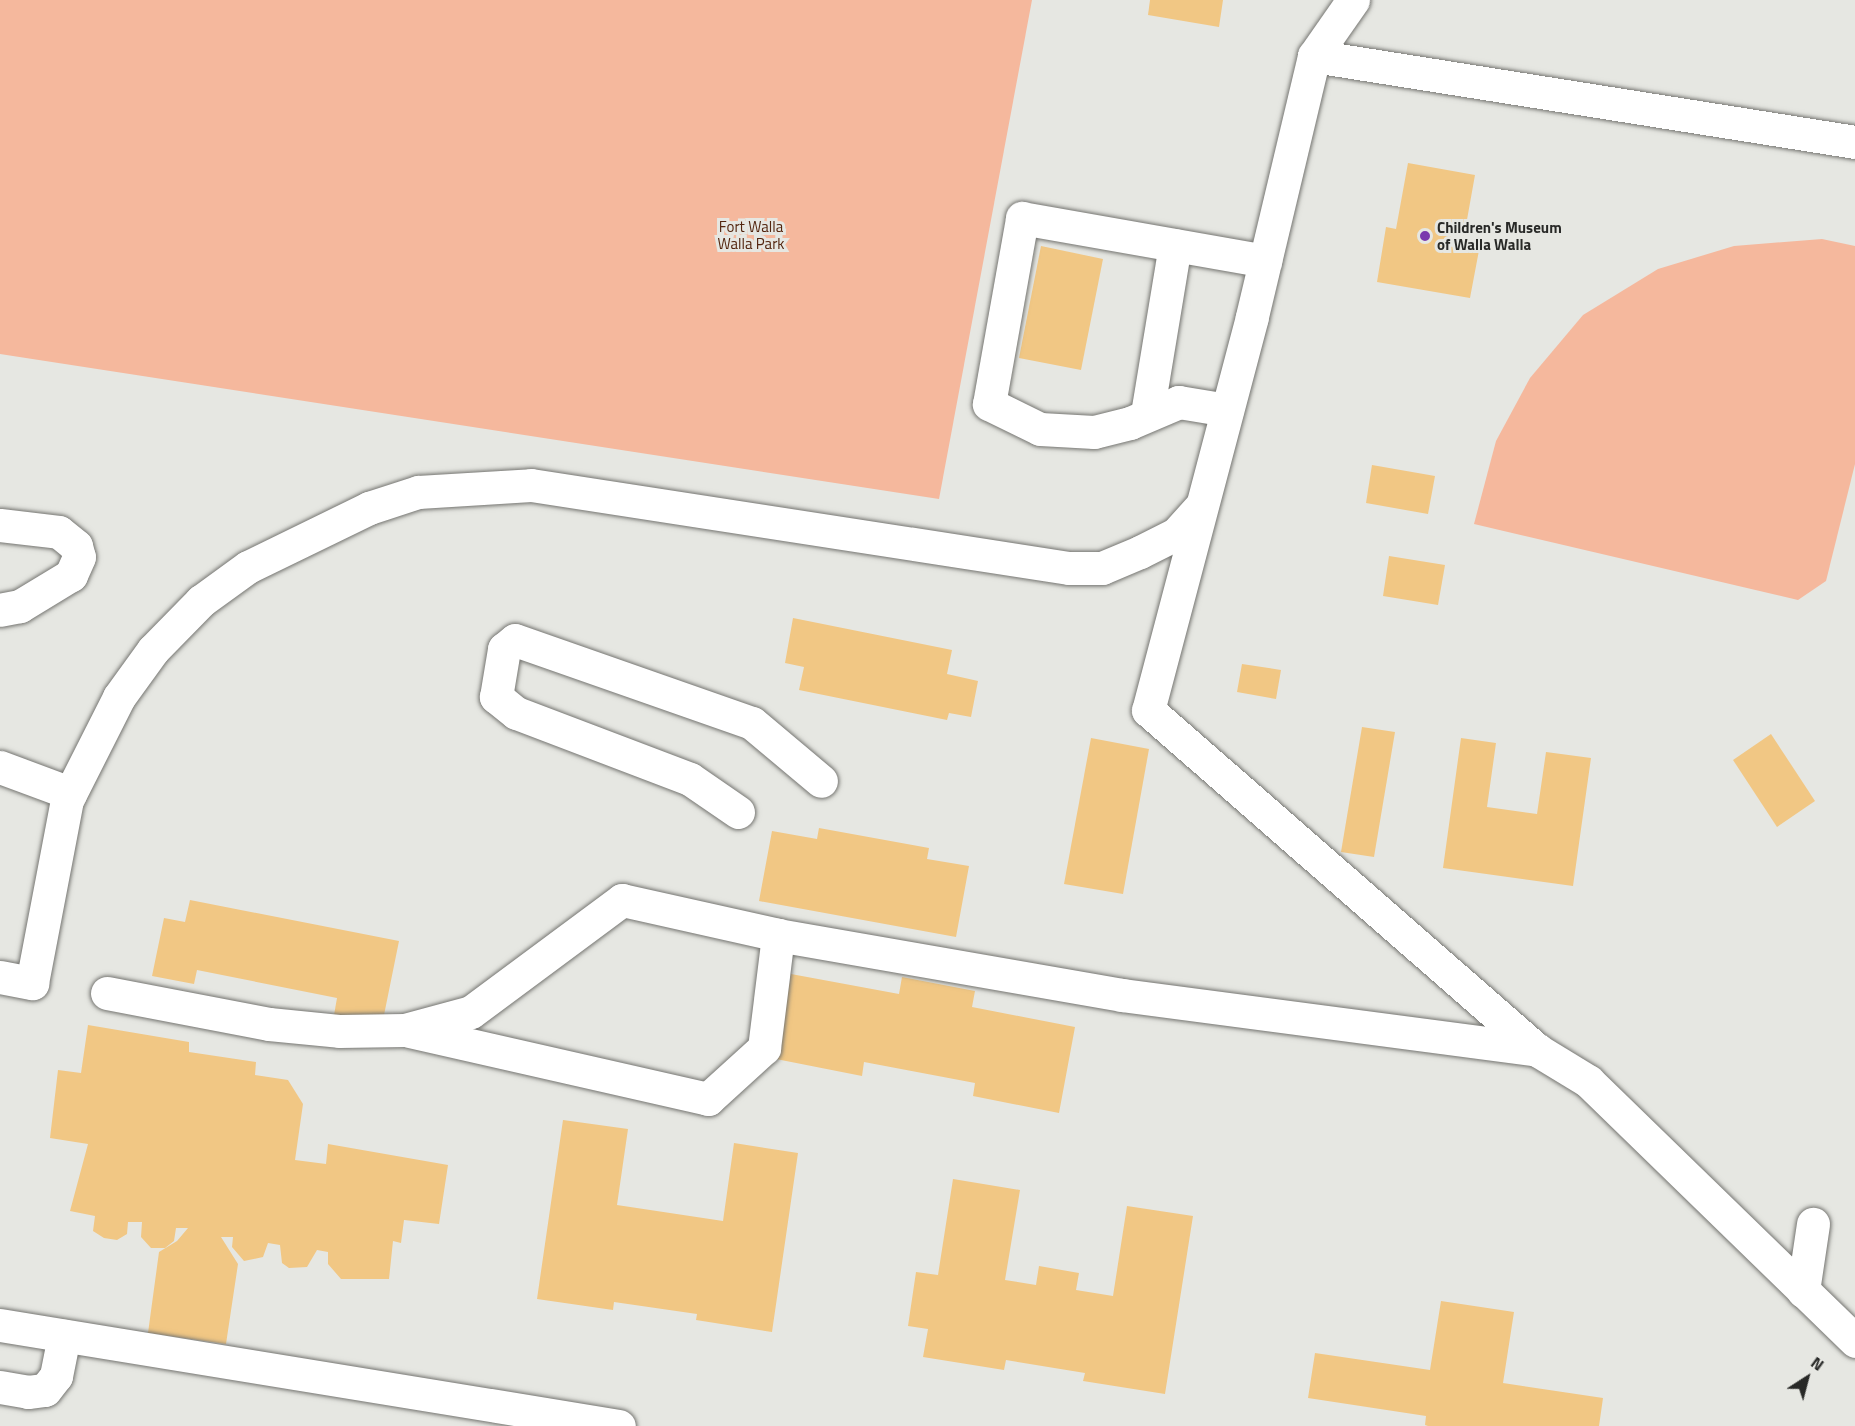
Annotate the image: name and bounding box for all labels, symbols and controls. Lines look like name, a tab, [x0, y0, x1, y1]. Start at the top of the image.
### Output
park label: Fort Walla Walla Park	[717, 217, 785, 252]
place label: Children's Museum of Walla Walla	[1437, 218, 1562, 253]
marker: Children's Museum of Walla Walla	[1418, 229, 1432, 243]
north arrow	[1777, 1348, 1837, 1408]
text: N	[1806, 1350, 1829, 1376]

